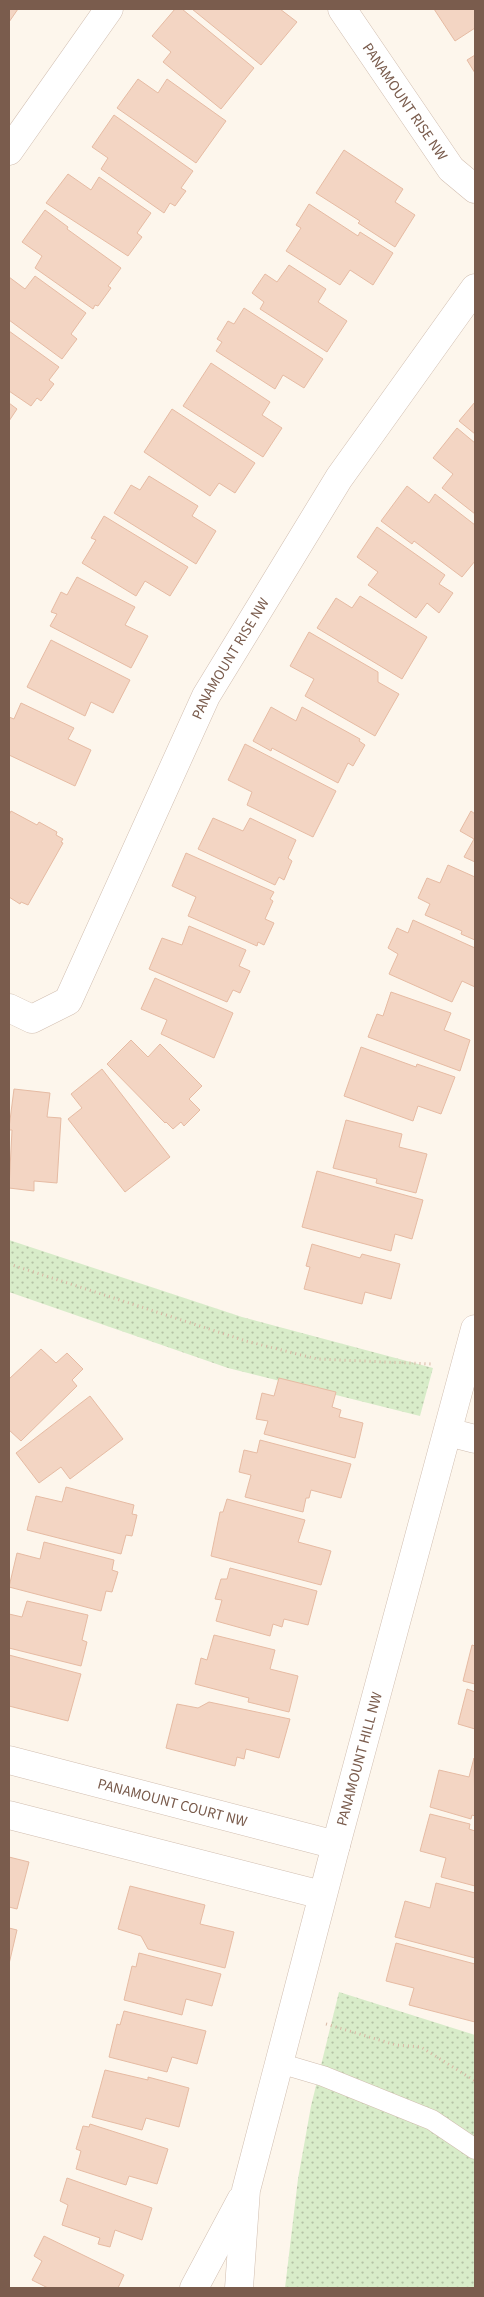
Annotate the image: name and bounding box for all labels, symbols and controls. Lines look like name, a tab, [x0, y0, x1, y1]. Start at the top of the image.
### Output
street label: PANAMOUNT RISE NW	[357, 39, 453, 165]
street label: PANAMOUNT RISE NW	[186, 593, 274, 723]
street label: PANAMOUNT HILL NW	[331, 1689, 387, 1828]
street label: PANAMOUNT COURT NW	[95, 1773, 250, 1832]

